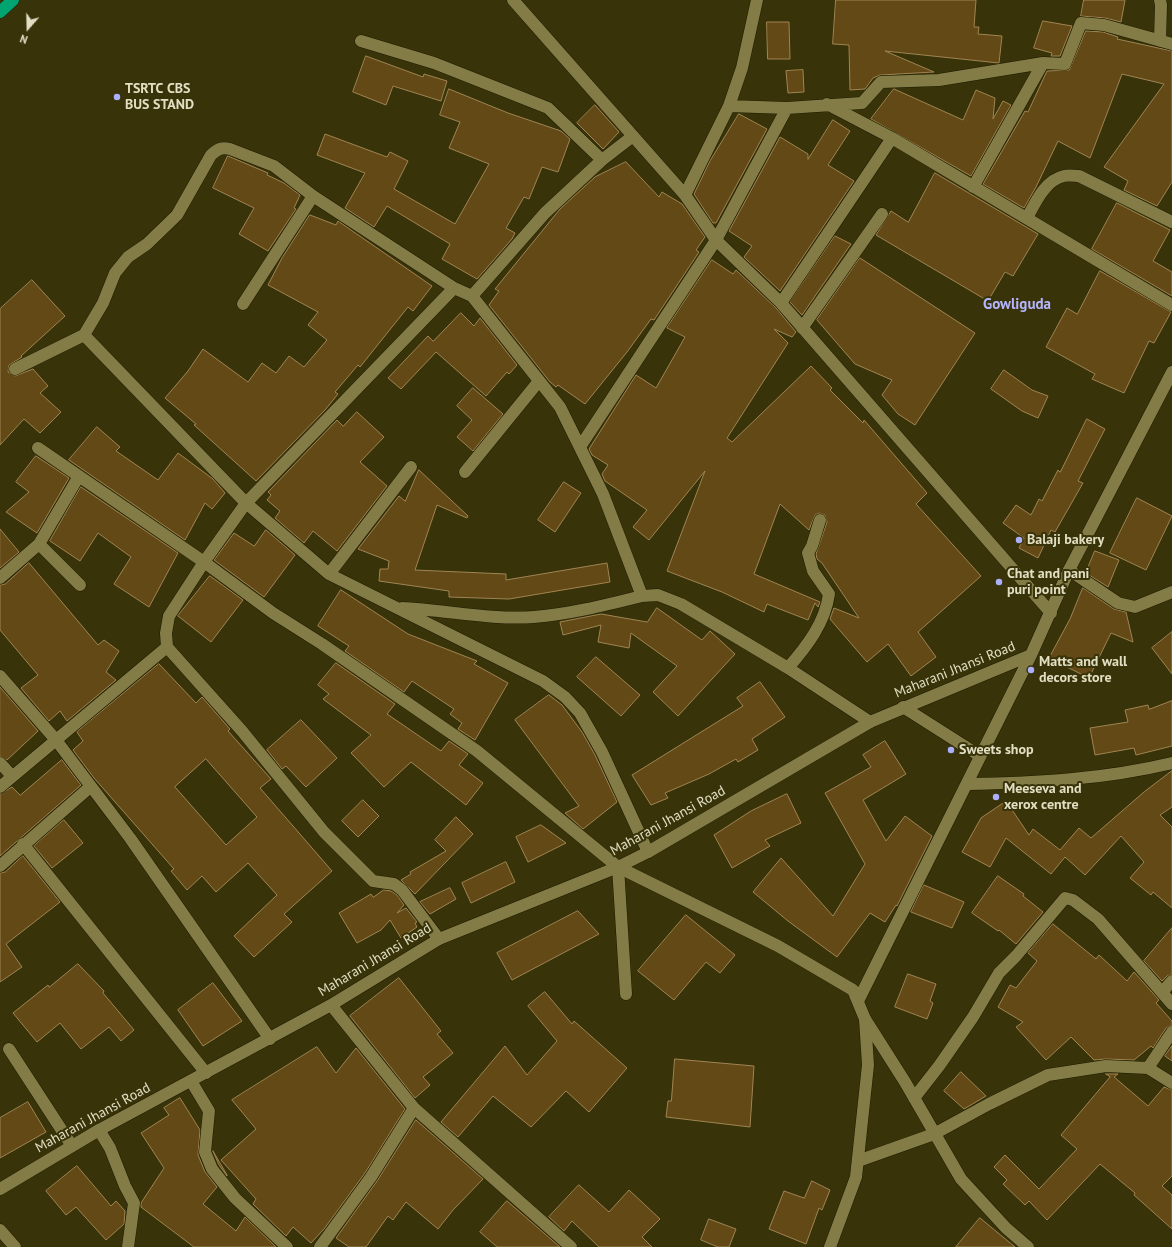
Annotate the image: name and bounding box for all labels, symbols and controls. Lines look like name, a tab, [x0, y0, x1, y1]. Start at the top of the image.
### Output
north arrow	[8, 8, 48, 48]
text: N	[18, 31, 30, 47]
place label: TSRTC CBS BUS STAND	[125, 81, 194, 114]
marker: TSRTC CBS BUS STAND	[112, 92, 122, 102]
district label: Gowliguda	[983, 296, 1051, 314]
place label: Balaji bakery	[1027, 532, 1104, 548]
marker: Balaji bakery	[1014, 535, 1024, 545]
place label: Chat and pani puri point	[1007, 566, 1089, 598]
marker: Chat and pani puri point	[994, 577, 1004, 587]
street label: Maharani Jhansi Road	[892, 638, 1018, 702]
place label: Matts and wall decors store	[1039, 654, 1127, 686]
marker: Matts and wall decors store	[1026, 665, 1036, 675]
place label: Sweets shop	[959, 742, 1033, 758]
marker: Sweets shop	[946, 745, 956, 755]
place label: Meeseva and xerox centre	[1004, 781, 1081, 814]
street label: Maharani Jhansi Road	[608, 782, 728, 860]
marker: Meeseva and xerox centre	[991, 792, 1001, 802]
street label: Maharani Jhansi Road	[315, 920, 435, 1000]
street label: Maharani Jhansi Road	[33, 1079, 153, 1157]

